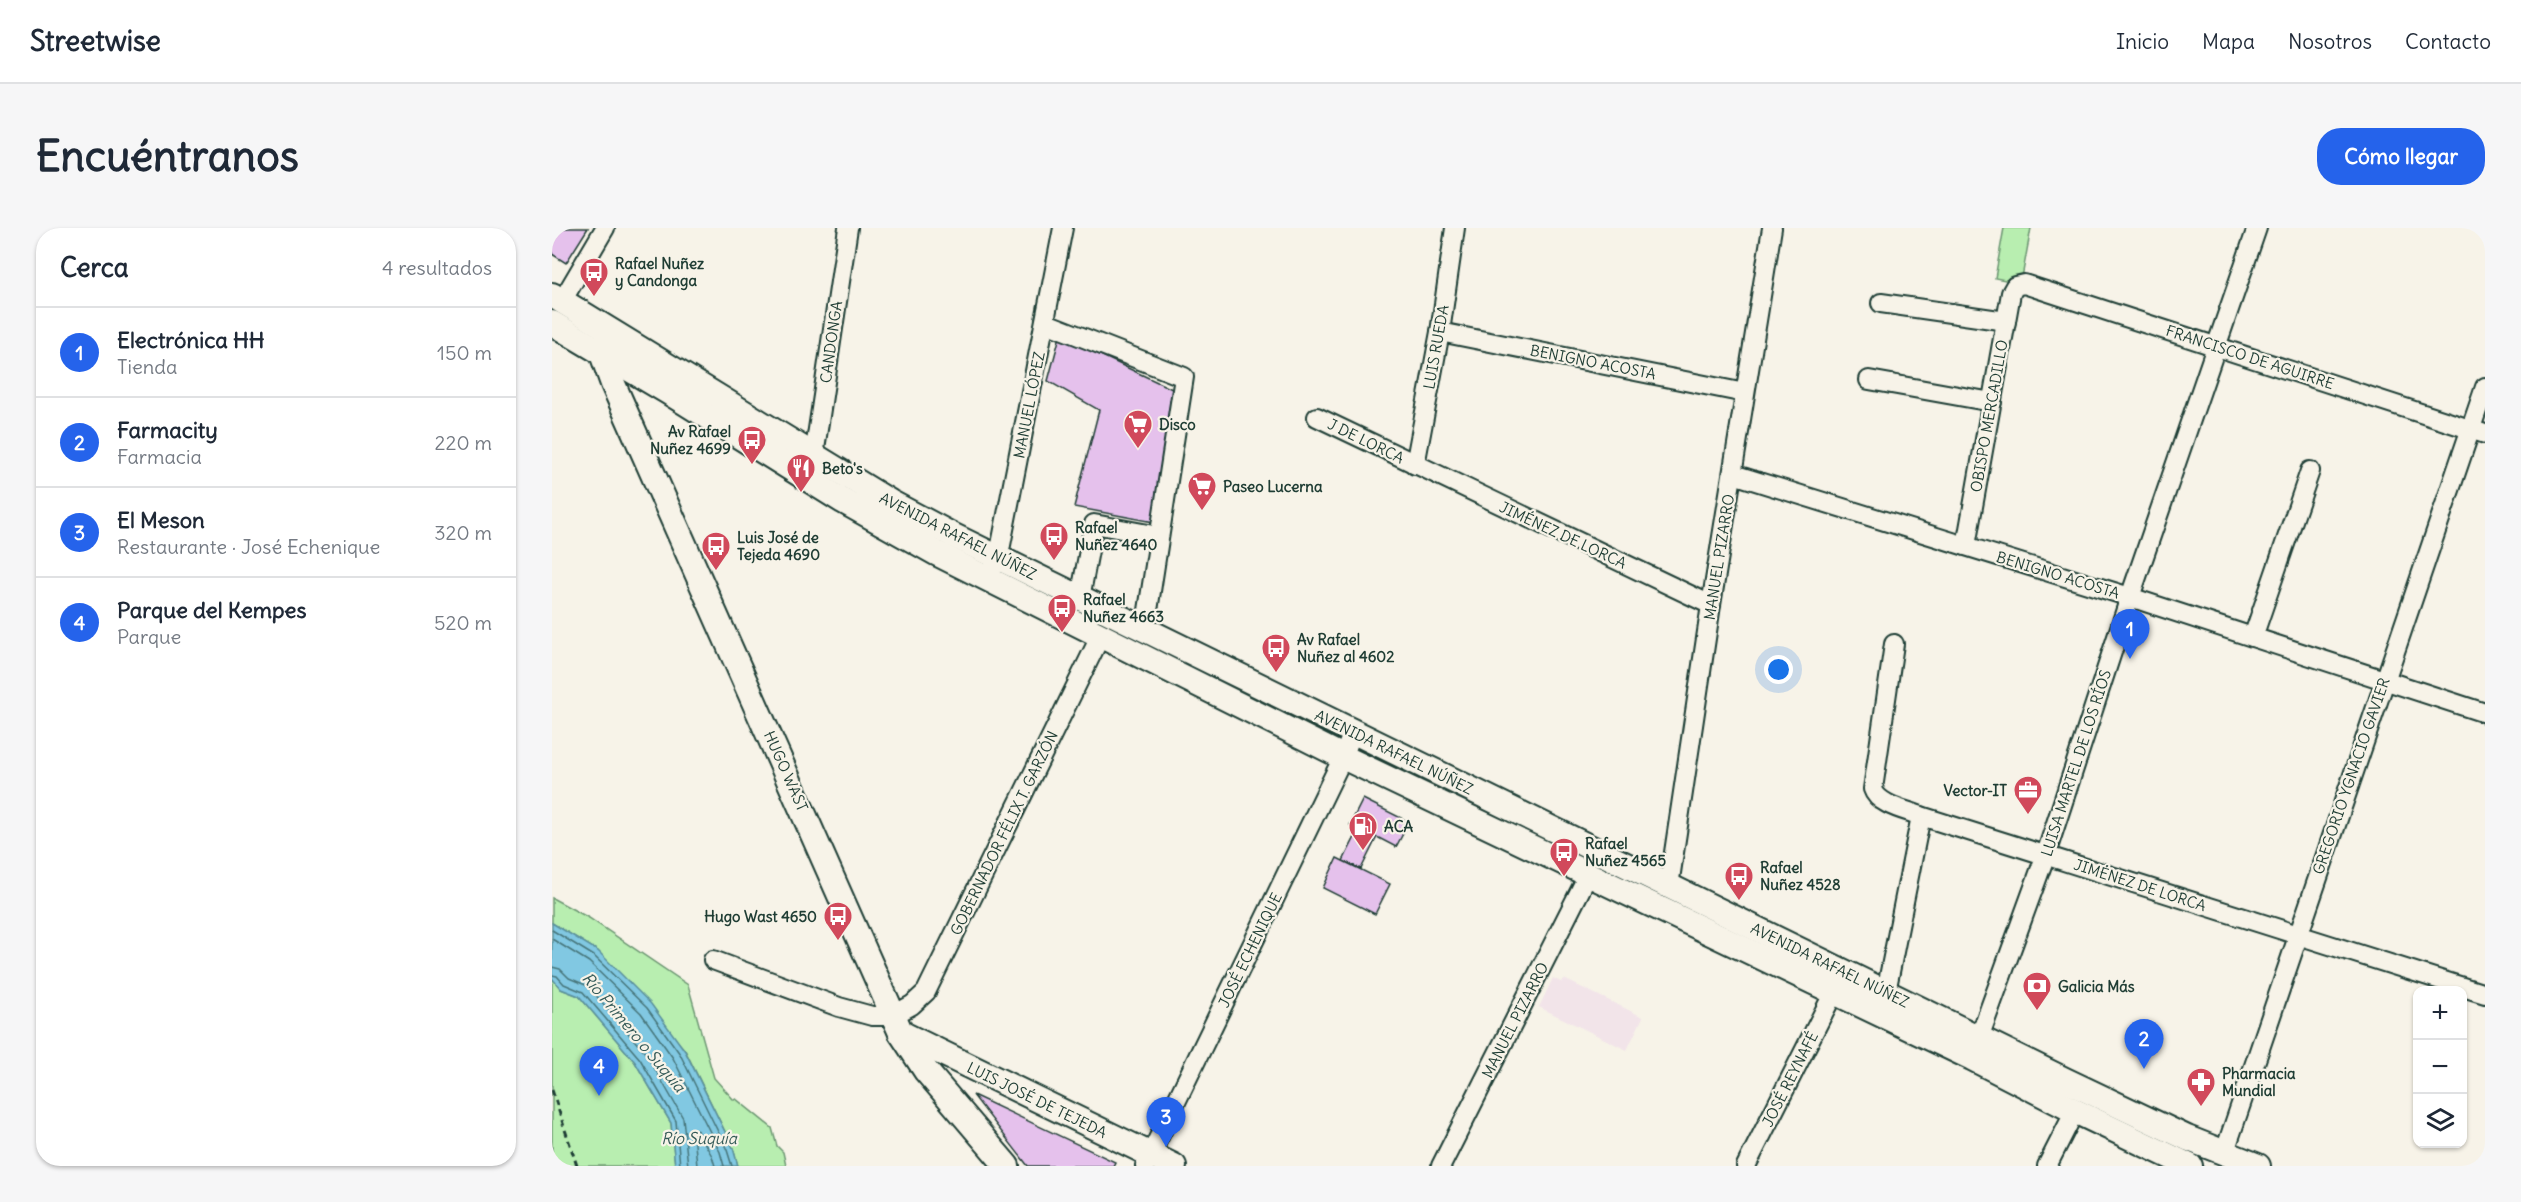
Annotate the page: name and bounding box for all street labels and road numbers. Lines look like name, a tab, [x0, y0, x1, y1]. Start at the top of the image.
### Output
street label: CANDONGA	[816, 299, 846, 384]
street label: LUIS RUEDA	[1419, 303, 1453, 391]
street label: FRANCISCO DE AGUIRRE	[2164, 321, 2337, 393]
street label: OBISPO MERCADILLO	[1966, 338, 2012, 494]
street label: BENIGNO ACOSTA	[1529, 340, 1658, 384]
street label: MANUEL LÓPEZ	[1008, 349, 1049, 460]
street label: J DE LORCA	[1325, 414, 1408, 468]
street label: AVENIDA RAFAEL NÚÑEZ	[876, 487, 1041, 584]
street label: MANUEL PIZARRO	[1700, 493, 1738, 621]
street label: JIMÉNEZ DE LORCA	[1497, 497, 1630, 573]
street label: BENIGNO ACOSTA	[1994, 547, 2122, 603]
street label: LUISA MARTEL DE LOS RÍOS	[2037, 667, 2115, 859]
street label: GREGORIO YGNACIO GAVIER	[2308, 675, 2394, 877]
street label: AVENIDA RAFAEL NÚÑEZ	[1312, 705, 1477, 799]
street label: GOBERNADOR FÉLIX T. GARZÓN	[945, 727, 1062, 938]
street label: HUGO WAST	[760, 728, 812, 814]
street label: JIMÉNEZ DE LORCA	[2072, 855, 2209, 915]
street label: JOSÉ ECHENIQUE	[1214, 889, 1286, 1010]
street label: AVENIDA RAFAEL NÚÑEZ	[1748, 918, 1913, 1012]
street label: MANUEL PIZARRO	[1478, 959, 1552, 1081]
street label: JOSÉ REYNAFÉ	[1758, 1028, 1822, 1130]
street label: LUIS JOSÉ DE TEJEDA	[964, 1058, 1110, 1142]

